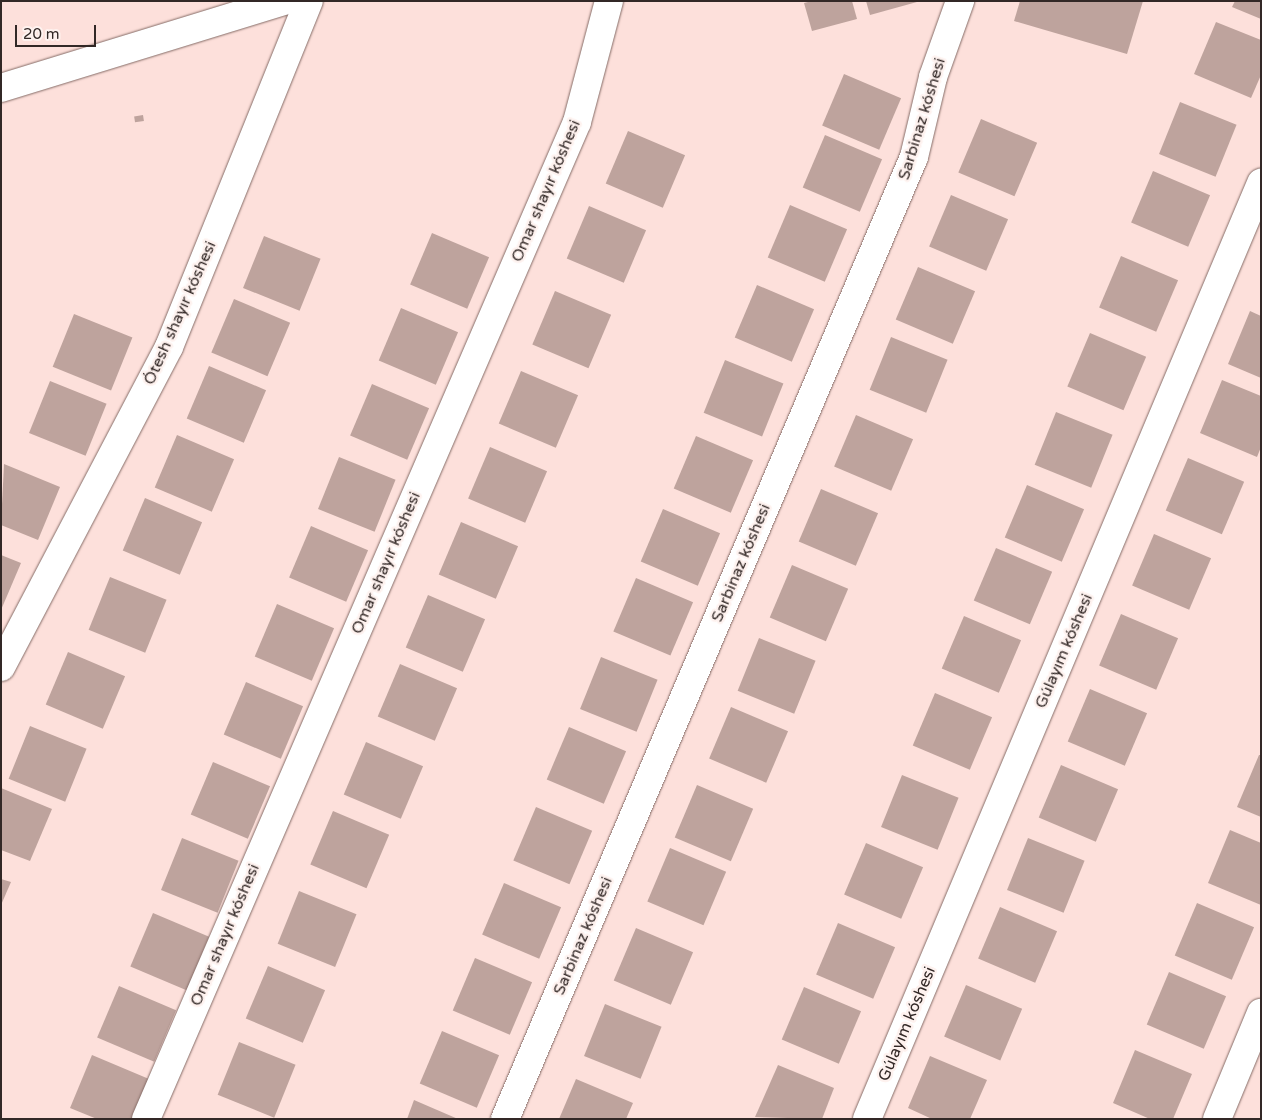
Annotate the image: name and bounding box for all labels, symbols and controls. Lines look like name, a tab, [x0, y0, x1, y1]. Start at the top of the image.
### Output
scale bar	[18, 15, 99, 47]
text: 20 m	[23, 25, 60, 43]
street label: Sarbinaz kóshesi	[894, 56, 950, 182]
street label: Omar shayır kóshesi	[507, 117, 585, 265]
street label: Ótesh shayır kóshesi	[140, 238, 220, 388]
street label: Omar shayır kóshesi	[347, 489, 425, 637]
street label: Sarbinaz kóshesi	[707, 501, 775, 625]
street label: Gúlayım kóshesi	[1031, 591, 1097, 711]
street label: Omar shayır kóshesi	[186, 861, 264, 1009]
street label: Sarbinaz kóshesi	[549, 874, 617, 998]
street label: Gúlayım kóshesi	[874, 964, 940, 1084]

